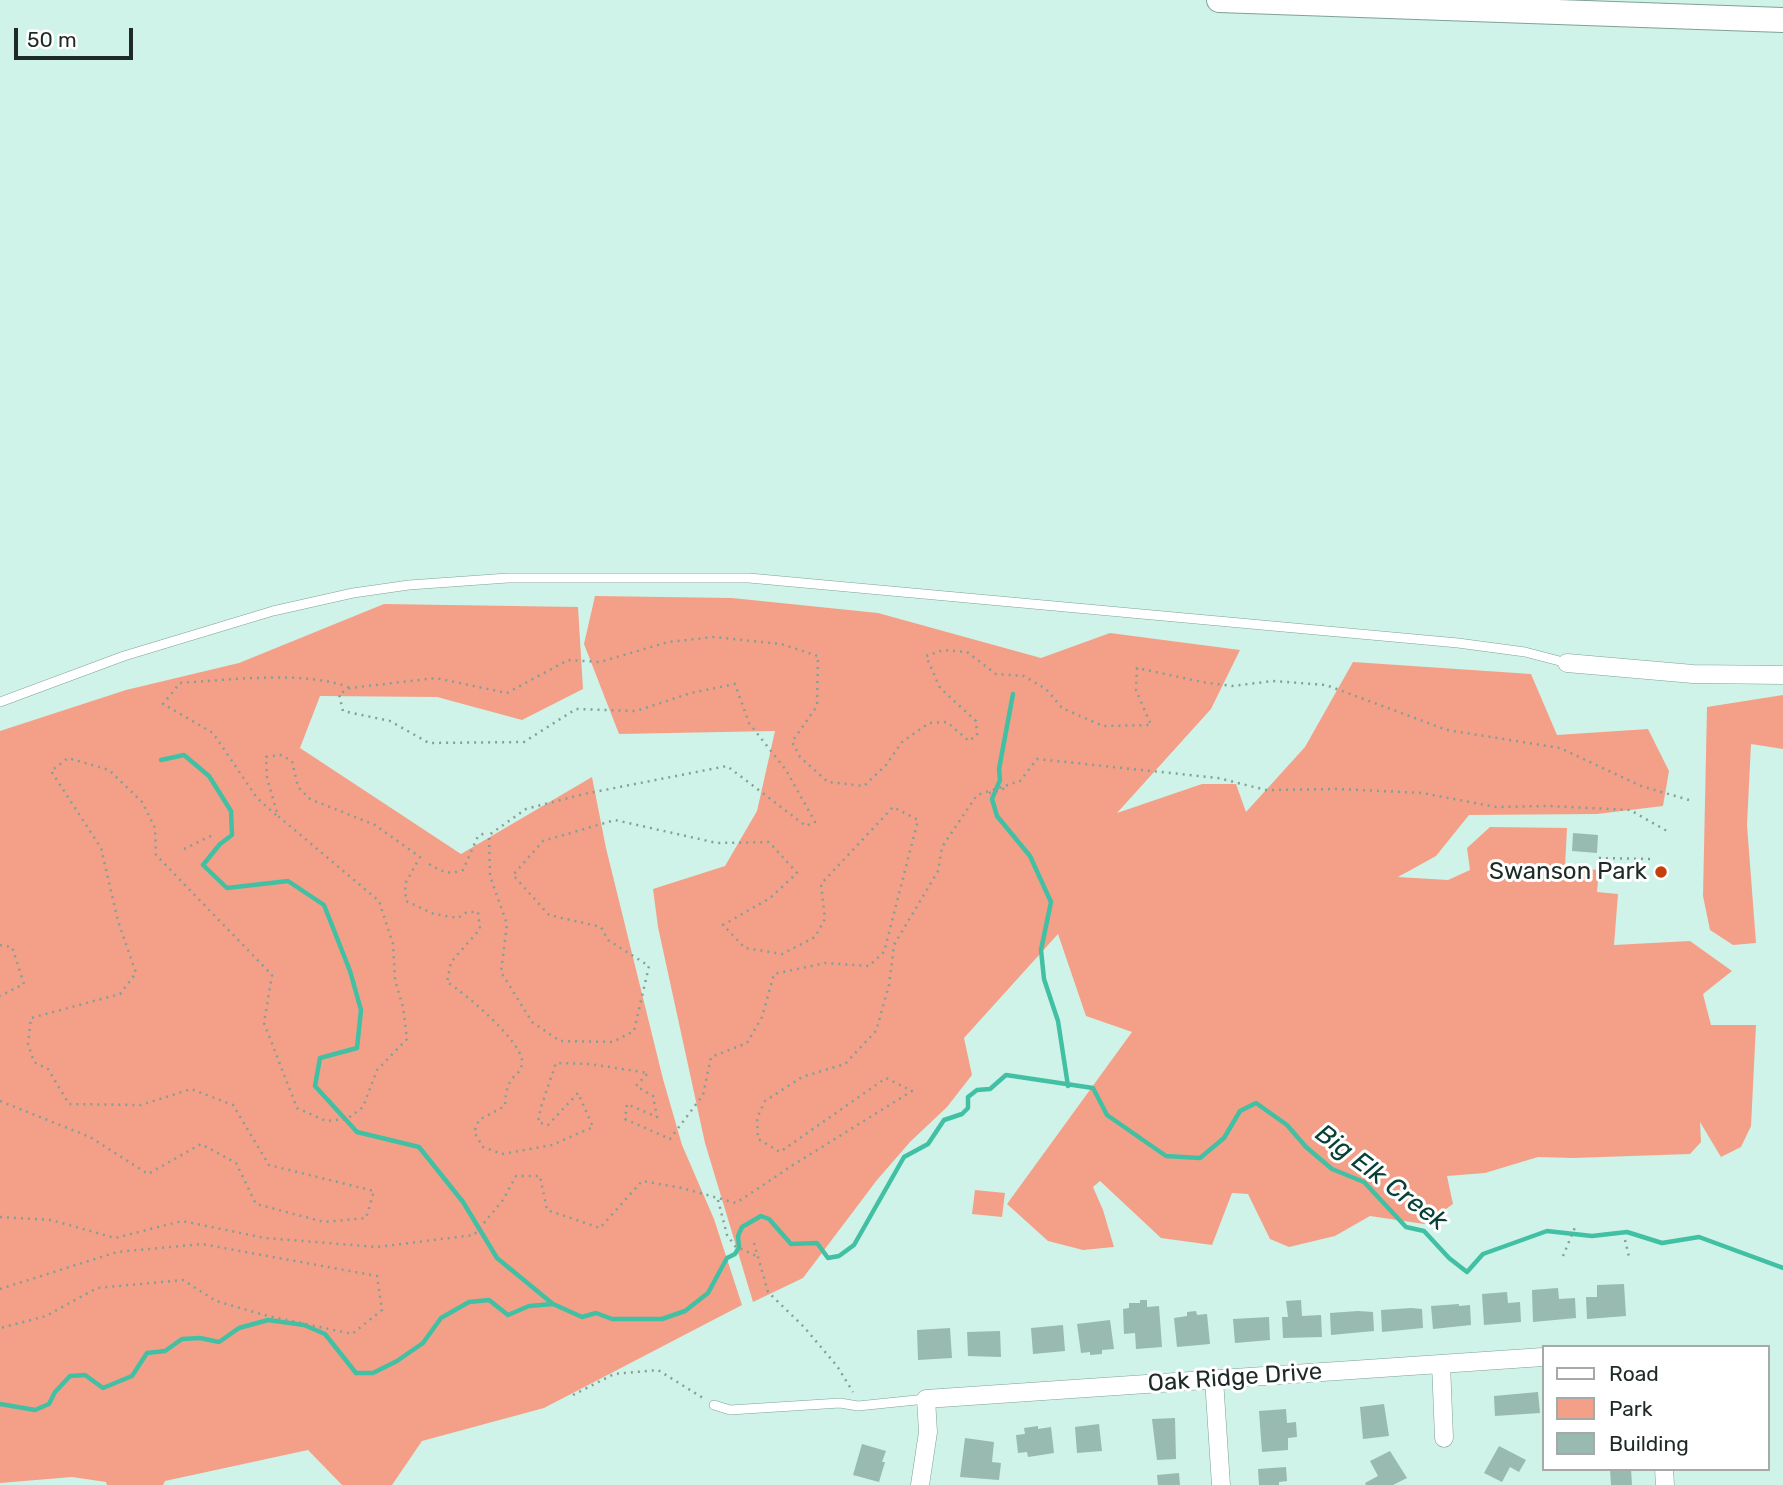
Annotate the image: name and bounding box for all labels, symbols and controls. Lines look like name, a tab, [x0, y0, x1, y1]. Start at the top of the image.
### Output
scale bar	[18, 14, 136, 58]
text: 50 m	[27, 27, 77, 52]
place label: Swanson Park	[1489, 858, 1647, 886]
marker: Swanson Park	[1653, 864, 1669, 880]
water label: Big Elk Creek	[1309, 1118, 1453, 1238]
legend	[1542, 1345, 1769, 1471]
street label: Oak Ridge Drive	[1147, 1358, 1323, 1398]
text: Road	[1609, 1361, 1659, 1386]
text: Park	[1609, 1396, 1653, 1421]
text: Building	[1609, 1431, 1689, 1456]

